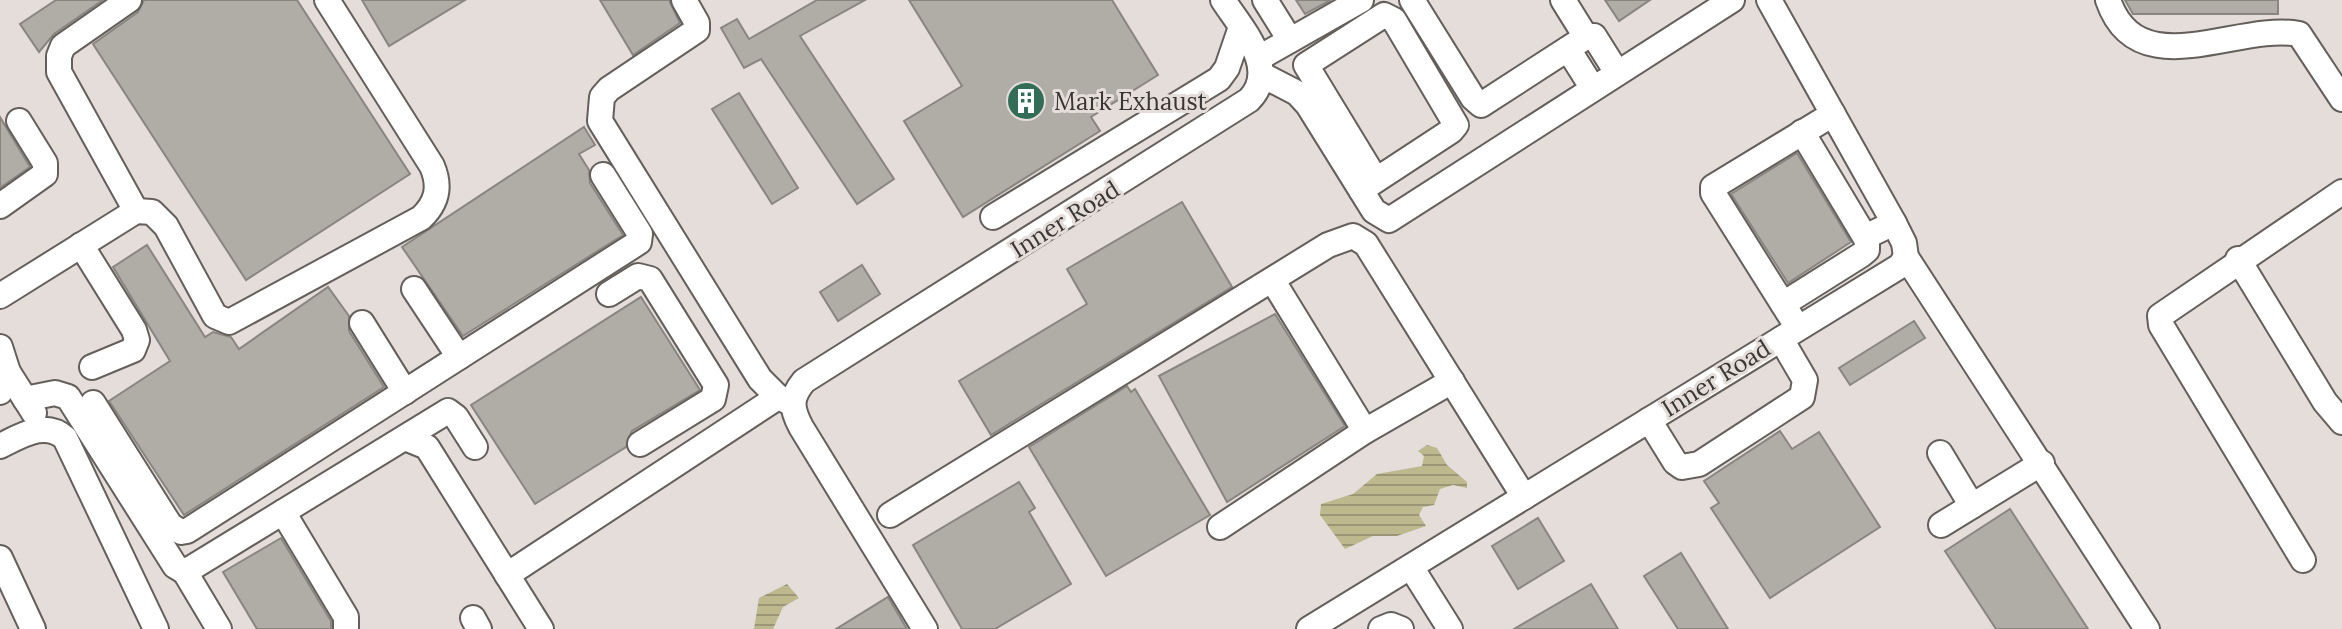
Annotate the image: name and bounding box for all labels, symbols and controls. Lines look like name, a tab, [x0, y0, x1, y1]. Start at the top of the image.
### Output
building icon: Mark Exhaust	[1005, 80, 1047, 122]
place label: Mark Exhaust	[1054, 86, 1208, 117]
street label: Inner Road	[1005, 173, 1125, 265]
street label: Inner Road	[1656, 332, 1776, 424]

